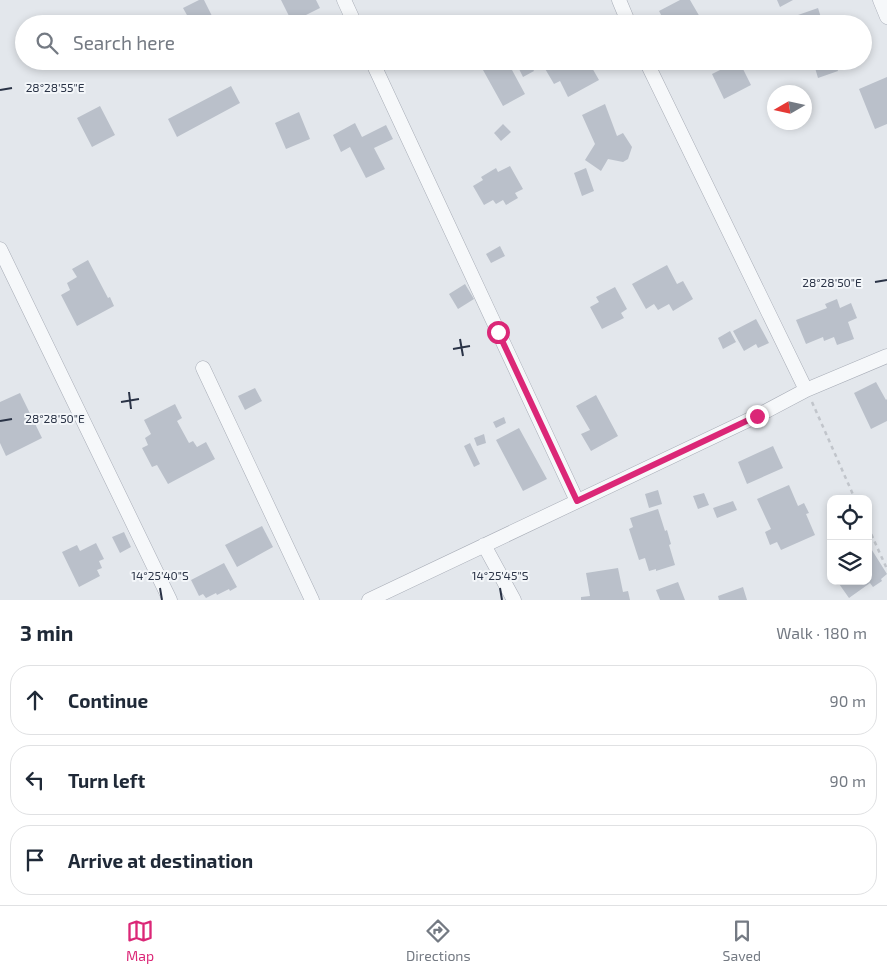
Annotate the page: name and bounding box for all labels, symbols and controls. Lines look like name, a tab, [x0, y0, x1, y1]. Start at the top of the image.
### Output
search box	[15, 15, 872, 70]
icon: search	[33, 29, 61, 57]
text: Search here	[73, 31, 175, 54]
text: 28°28'55"E	[26, 80, 85, 94]
north arrow	[767, 85, 812, 130]
text: 28°28'50"E	[802, 275, 862, 289]
route start	[487, 321, 510, 344]
route end	[746, 405, 769, 428]
text: 28°28'50"E	[25, 411, 85, 425]
map controls	[827, 495, 872, 585]
button: locate	[827, 495, 872, 540]
button: layers	[827, 540, 872, 585]
text: 14°25'40"S	[131, 568, 189, 582]
text: 14°25'45"S	[472, 568, 529, 582]
text: 3 min	[20, 620, 73, 645]
text: Walk · 180 m	[776, 623, 867, 642]
icon: ahead	[21, 686, 49, 714]
text: Continue	[68, 689, 148, 712]
text: 90 m	[830, 691, 866, 710]
icon: left	[21, 766, 49, 794]
text: Turn left	[68, 769, 145, 792]
text: 90 m	[830, 771, 866, 790]
icon: arrive	[21, 846, 49, 874]
text: Arrive at destination	[68, 849, 253, 872]
tab: Map	[126, 917, 154, 964]
tab: Directions	[406, 917, 471, 964]
tab: Saved	[723, 917, 761, 964]

